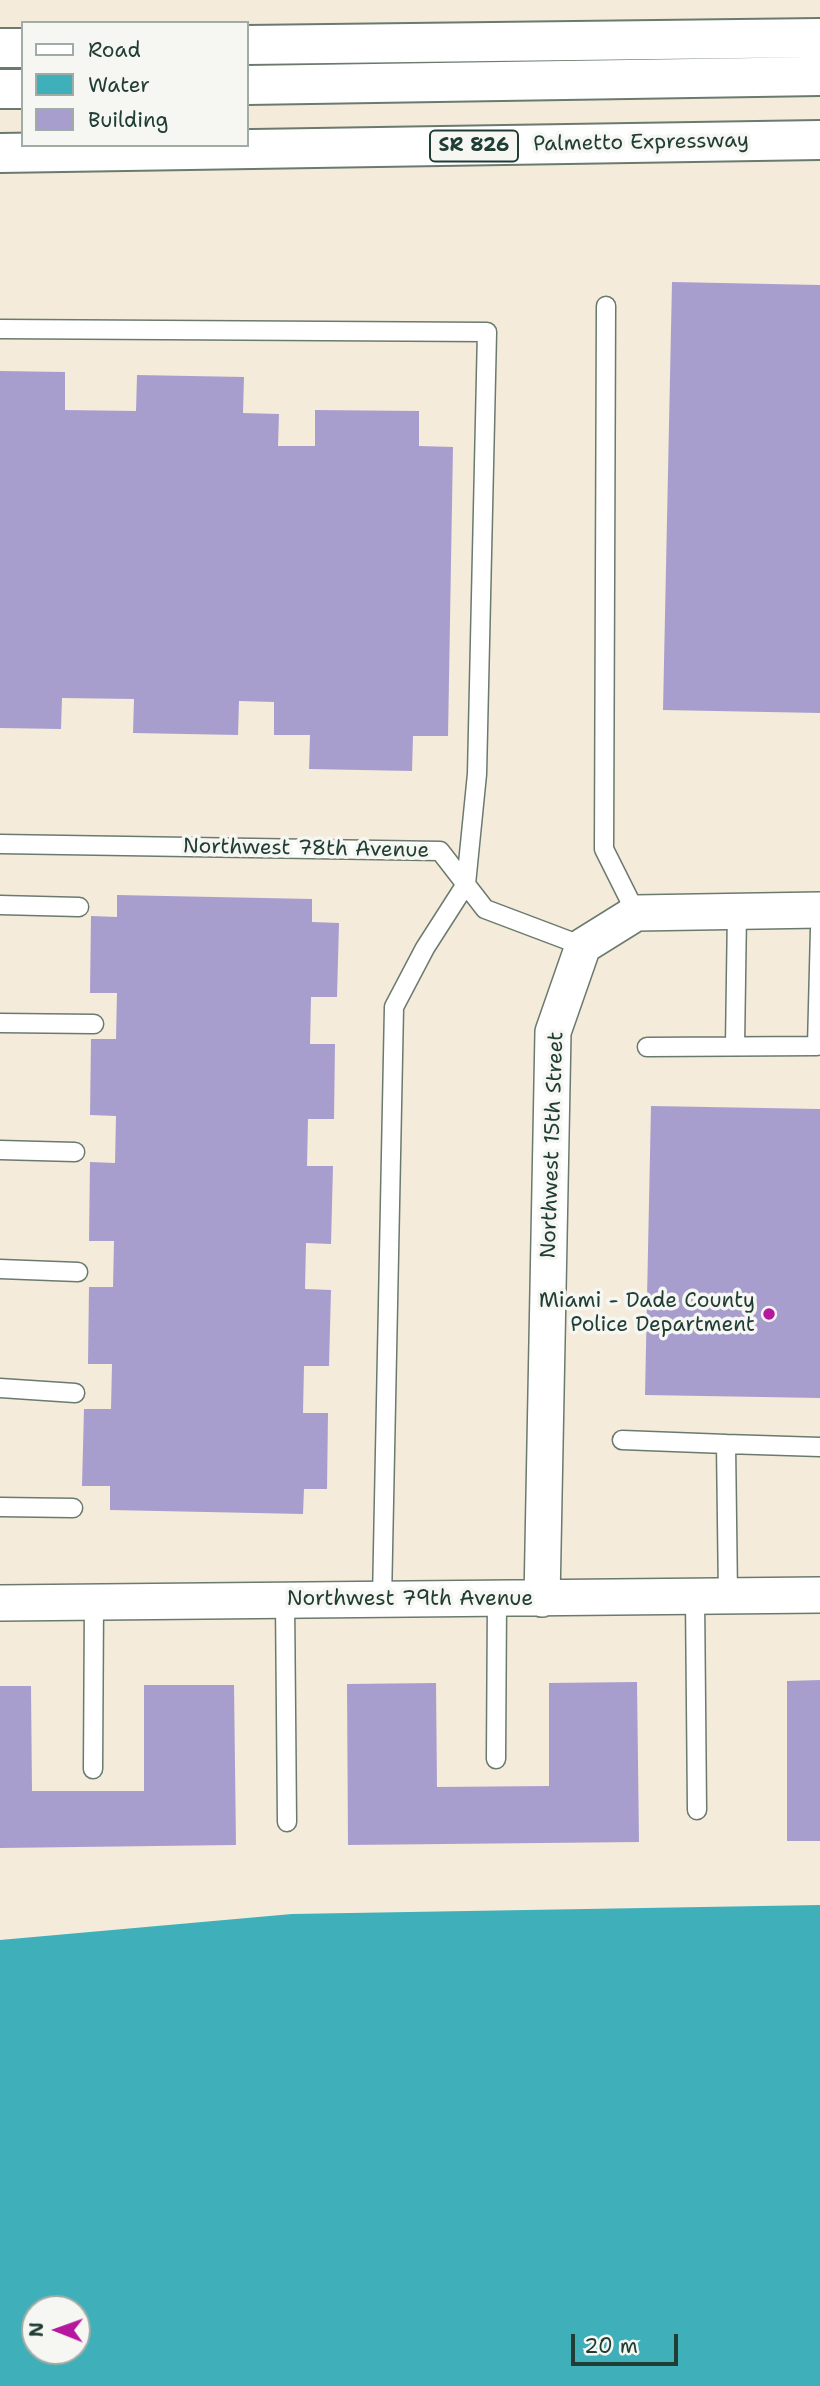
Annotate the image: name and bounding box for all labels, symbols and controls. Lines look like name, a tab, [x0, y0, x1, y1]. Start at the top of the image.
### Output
legend	[21, 21, 248, 147]
text: Road	[88, 36, 141, 64]
text: Water	[88, 71, 150, 99]
text: Building	[88, 106, 168, 134]
street label: Palmetto Expressway	[533, 129, 749, 157]
road number: SR 826	[430, 130, 518, 162]
street label: Northwest 78th Avenue	[183, 834, 429, 864]
street label: Northwest 15th Street	[536, 1031, 570, 1259]
place label: Miami - Dade County Police Department	[539, 1289, 755, 1339]
marker: Miami - Dade County Police Department	[761, 1306, 777, 1322]
street label: Northwest 79th Avenue	[287, 1587, 533, 1613]
north arrow	[21, 2295, 91, 2365]
scale bar	[575, 2320, 682, 2364]
text: N	[24, 2322, 49, 2337]
text: 20 m	[584, 2332, 638, 2360]

